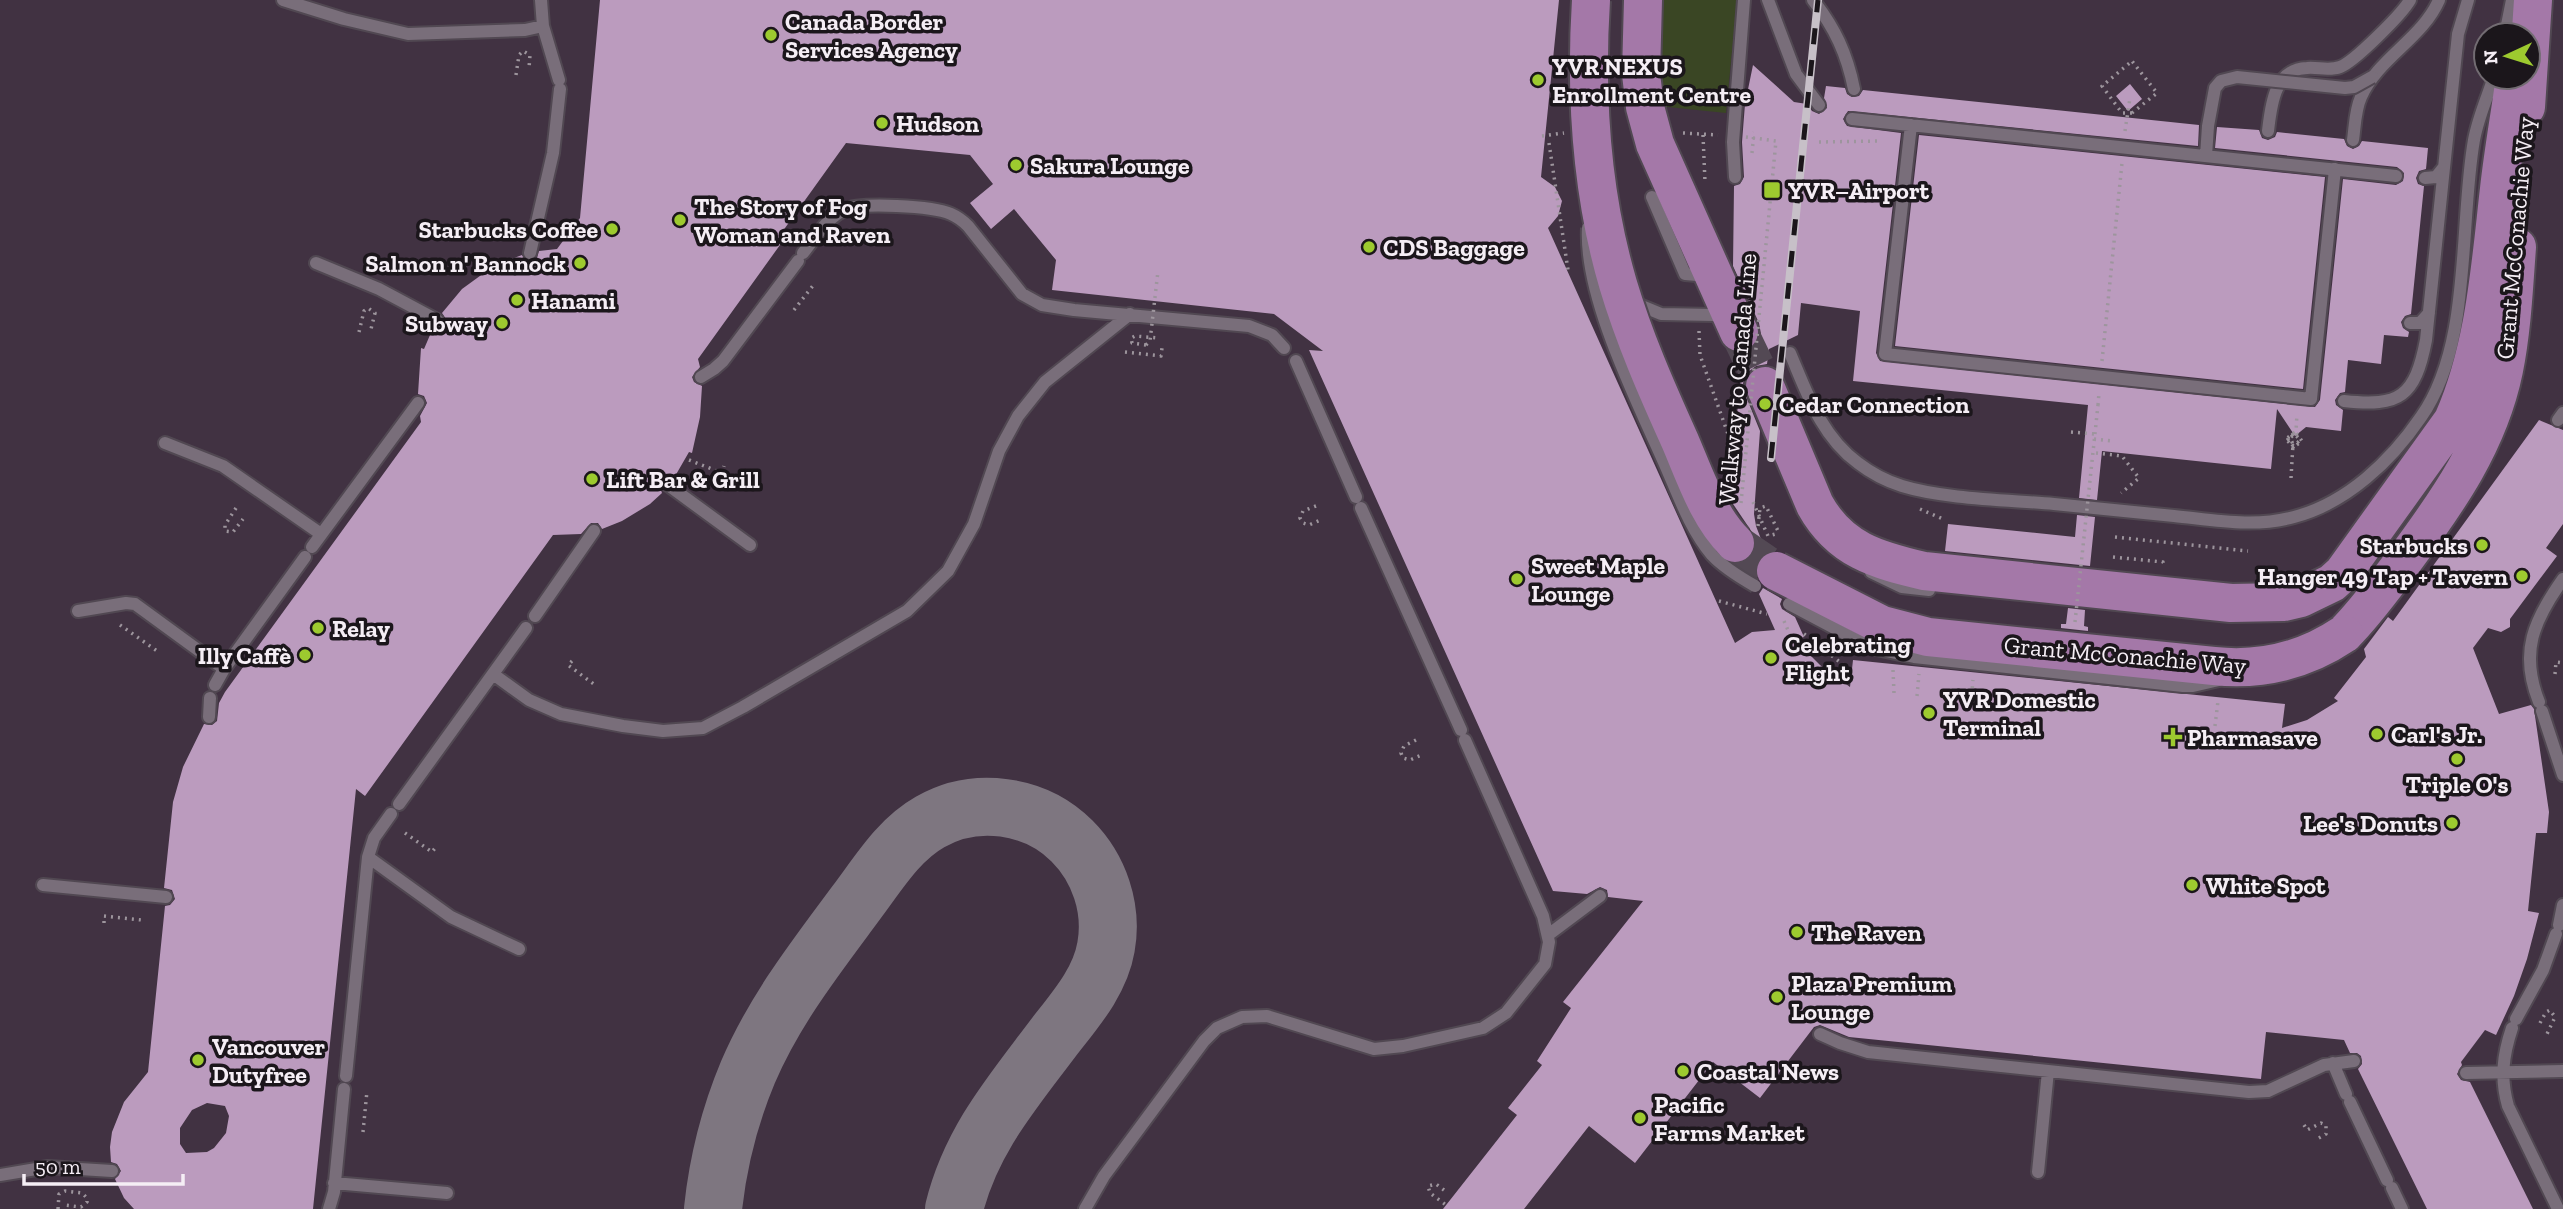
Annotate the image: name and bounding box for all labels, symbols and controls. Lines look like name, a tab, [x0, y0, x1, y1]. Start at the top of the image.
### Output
place label: Canada Border Services Agency	[785, 7, 958, 64]
north arrow	[2472, 21, 2542, 91]
marker: Canada Border Services Agency	[763, 27, 779, 43]
text: N	[2479, 49, 2503, 65]
place label: YVR NEXUS Enrollment Centre	[1552, 52, 1752, 109]
marker: YVR NEXUS Enrollment Centre	[1530, 72, 1546, 88]
place label: Hudson	[896, 109, 979, 138]
marker: Hudson	[874, 115, 890, 131]
street label: Grant McConachie Way	[2490, 115, 2540, 360]
place label: Sakura Lounge	[1030, 151, 1190, 180]
marker: Sakura Lounge	[1008, 157, 1024, 173]
place label: YVR–Airport	[1788, 176, 1929, 205]
marker: YVR–Airport	[1762, 180, 1782, 200]
place label: The Story of Fog Woman and Raven	[694, 192, 890, 249]
marker: The Story of Fog Woman and Raven	[672, 212, 688, 228]
place label: Starbucks Coffee	[418, 215, 598, 244]
marker: Starbucks Coffee	[604, 221, 620, 237]
place label: CDS Baggage	[1383, 233, 1525, 262]
marker: CDS Baggage	[1361, 239, 1377, 255]
place label: Salmon n' Bannock	[365, 249, 566, 278]
street label: Walkway to Canada Line	[1712, 252, 1762, 506]
marker: Salmon n' Bannock	[572, 255, 588, 271]
place label: Hanami	[531, 286, 616, 315]
marker: Hanami	[509, 292, 525, 308]
place label: Subway	[405, 309, 488, 338]
marker: Subway	[494, 315, 510, 331]
place label: Cedar Connection	[1779, 390, 1969, 419]
marker: Cedar Connection	[1757, 396, 1773, 412]
place label: Lift Bar & Grill	[606, 465, 760, 494]
marker: Lift Bar & Grill	[584, 471, 600, 487]
place label: Starbucks	[2359, 531, 2468, 560]
marker: Starbucks	[2474, 537, 2490, 553]
place label: Sweet Maple Lounge	[1531, 551, 1665, 608]
place label: Hanger 49 Tap + Tavern	[2257, 562, 2508, 591]
marker: Hanger 49 Tap + Tavern	[2514, 568, 2530, 584]
marker: Sweet Maple Lounge	[1509, 571, 1525, 587]
place label: Relay	[332, 614, 390, 643]
marker: Relay	[310, 620, 326, 636]
place label: Celebrating Flight	[1785, 630, 1911, 687]
street label: Grant McConachie Way	[2003, 630, 2248, 680]
place label: Illy Caffè	[198, 641, 291, 670]
marker: Illy Caffè	[297, 647, 313, 663]
marker: Celebrating Flight	[1763, 650, 1779, 666]
place label: YVR Domestic Terminal	[1943, 685, 2096, 742]
marker: YVR Domestic Terminal	[1921, 705, 1937, 721]
place label: Carl's Jr.	[2391, 720, 2482, 749]
place label: Pharmasave	[2187, 723, 2318, 752]
marker: Carl's Jr.	[2369, 726, 2385, 742]
marker: Pharmasave	[2165, 729, 2181, 745]
marker: Triple O's	[2449, 751, 2465, 767]
place label: Triple O's	[2405, 770, 2509, 799]
place label: Lee's Donuts	[2303, 809, 2438, 838]
marker: Lee's Donuts	[2444, 815, 2460, 831]
place label: White Spot	[2206, 871, 2326, 900]
marker: White Spot	[2184, 877, 2200, 893]
place label: The Raven	[1811, 918, 1922, 947]
marker: The Raven	[1789, 924, 1805, 940]
place label: Plaza Premium Lounge	[1791, 969, 1952, 1026]
marker: Plaza Premium Lounge	[1769, 989, 1785, 1005]
place label: Vancouver Dutyfree	[212, 1032, 326, 1089]
marker: Vancouver Dutyfree	[190, 1052, 206, 1068]
place label: Coastal News	[1697, 1057, 1839, 1086]
marker: Coastal News	[1675, 1063, 1691, 1079]
place label: Pacific Farms Market	[1654, 1090, 1805, 1147]
marker: Pacific Farms Market	[1632, 1110, 1648, 1126]
scale bar	[24, 1142, 184, 1186]
text: 50 m	[35, 1154, 81, 1179]

